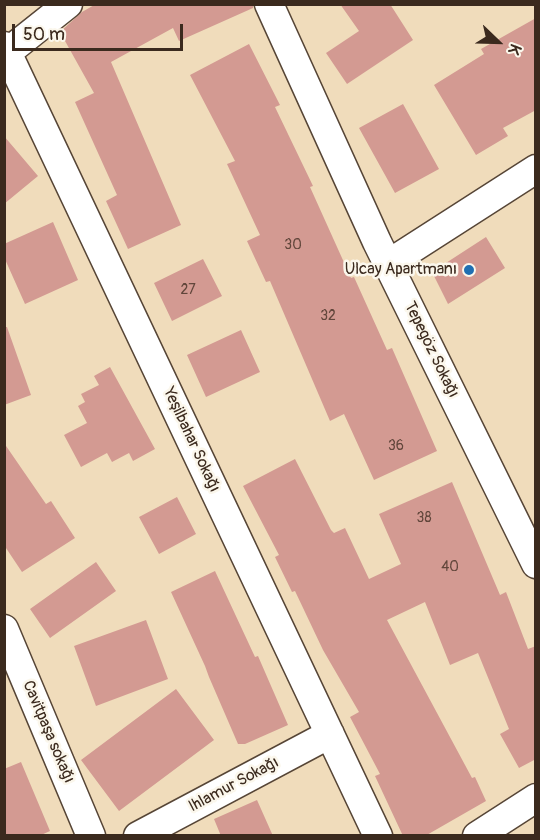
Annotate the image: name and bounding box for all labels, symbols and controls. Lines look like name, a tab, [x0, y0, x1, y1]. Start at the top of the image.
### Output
scale bar	[15, 12, 186, 50]
north arrow	[468, 12, 528, 72]
text: 50 m	[23, 23, 65, 46]
text: K	[503, 41, 526, 57]
house number: 30	[284, 237, 302, 253]
place label: Ulcay Apartmanı	[345, 260, 457, 280]
marker: Ulcay Apartmanı	[462, 263, 476, 277]
house number: 27	[180, 282, 196, 298]
street label: Tepegöz Sokağı	[399, 299, 463, 401]
house number: 32	[320, 308, 336, 324]
street label: Yeşilbahar Sokağı	[158, 385, 224, 495]
house number: 36	[388, 438, 404, 454]
house number: 38	[417, 510, 431, 526]
house number: 40	[441, 559, 459, 575]
street label: Cavitpaşa sokağı	[18, 678, 78, 786]
street label: Ihlamur Sokağı	[186, 753, 282, 817]

